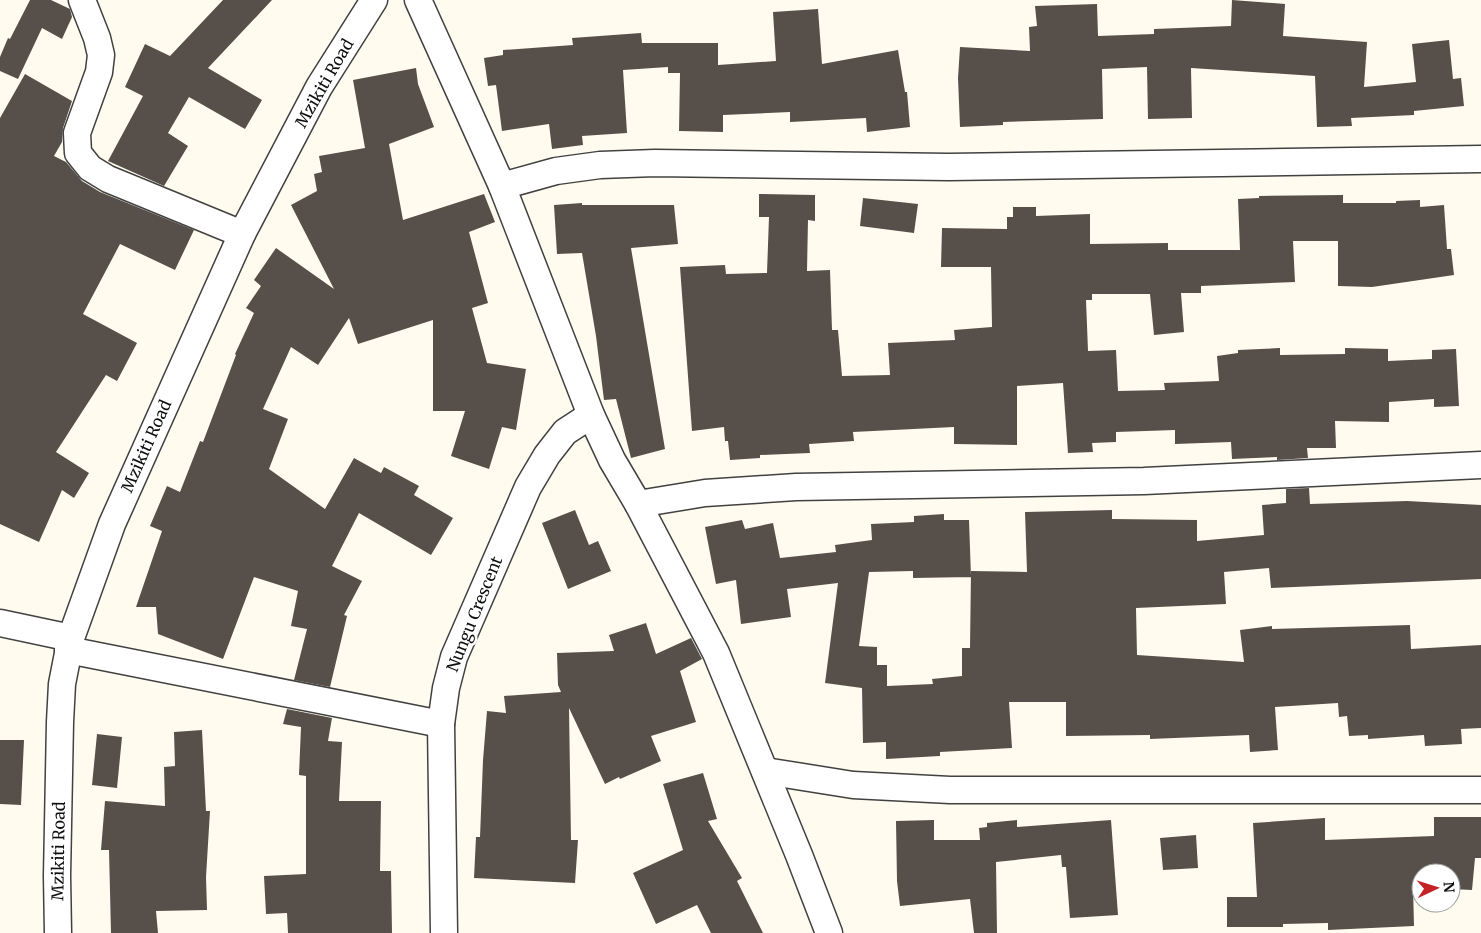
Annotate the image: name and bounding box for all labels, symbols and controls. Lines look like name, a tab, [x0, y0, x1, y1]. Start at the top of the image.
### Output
street label: Mzikiti Road	[291, 35, 358, 131]
street label: Mzikiti Road	[117, 396, 175, 495]
street label: Nungu Crescent	[442, 553, 506, 675]
street label: Mzikiti Road	[47, 801, 69, 901]
north arrow	[1411, 863, 1461, 913]
text: N	[1440, 881, 1458, 893]

